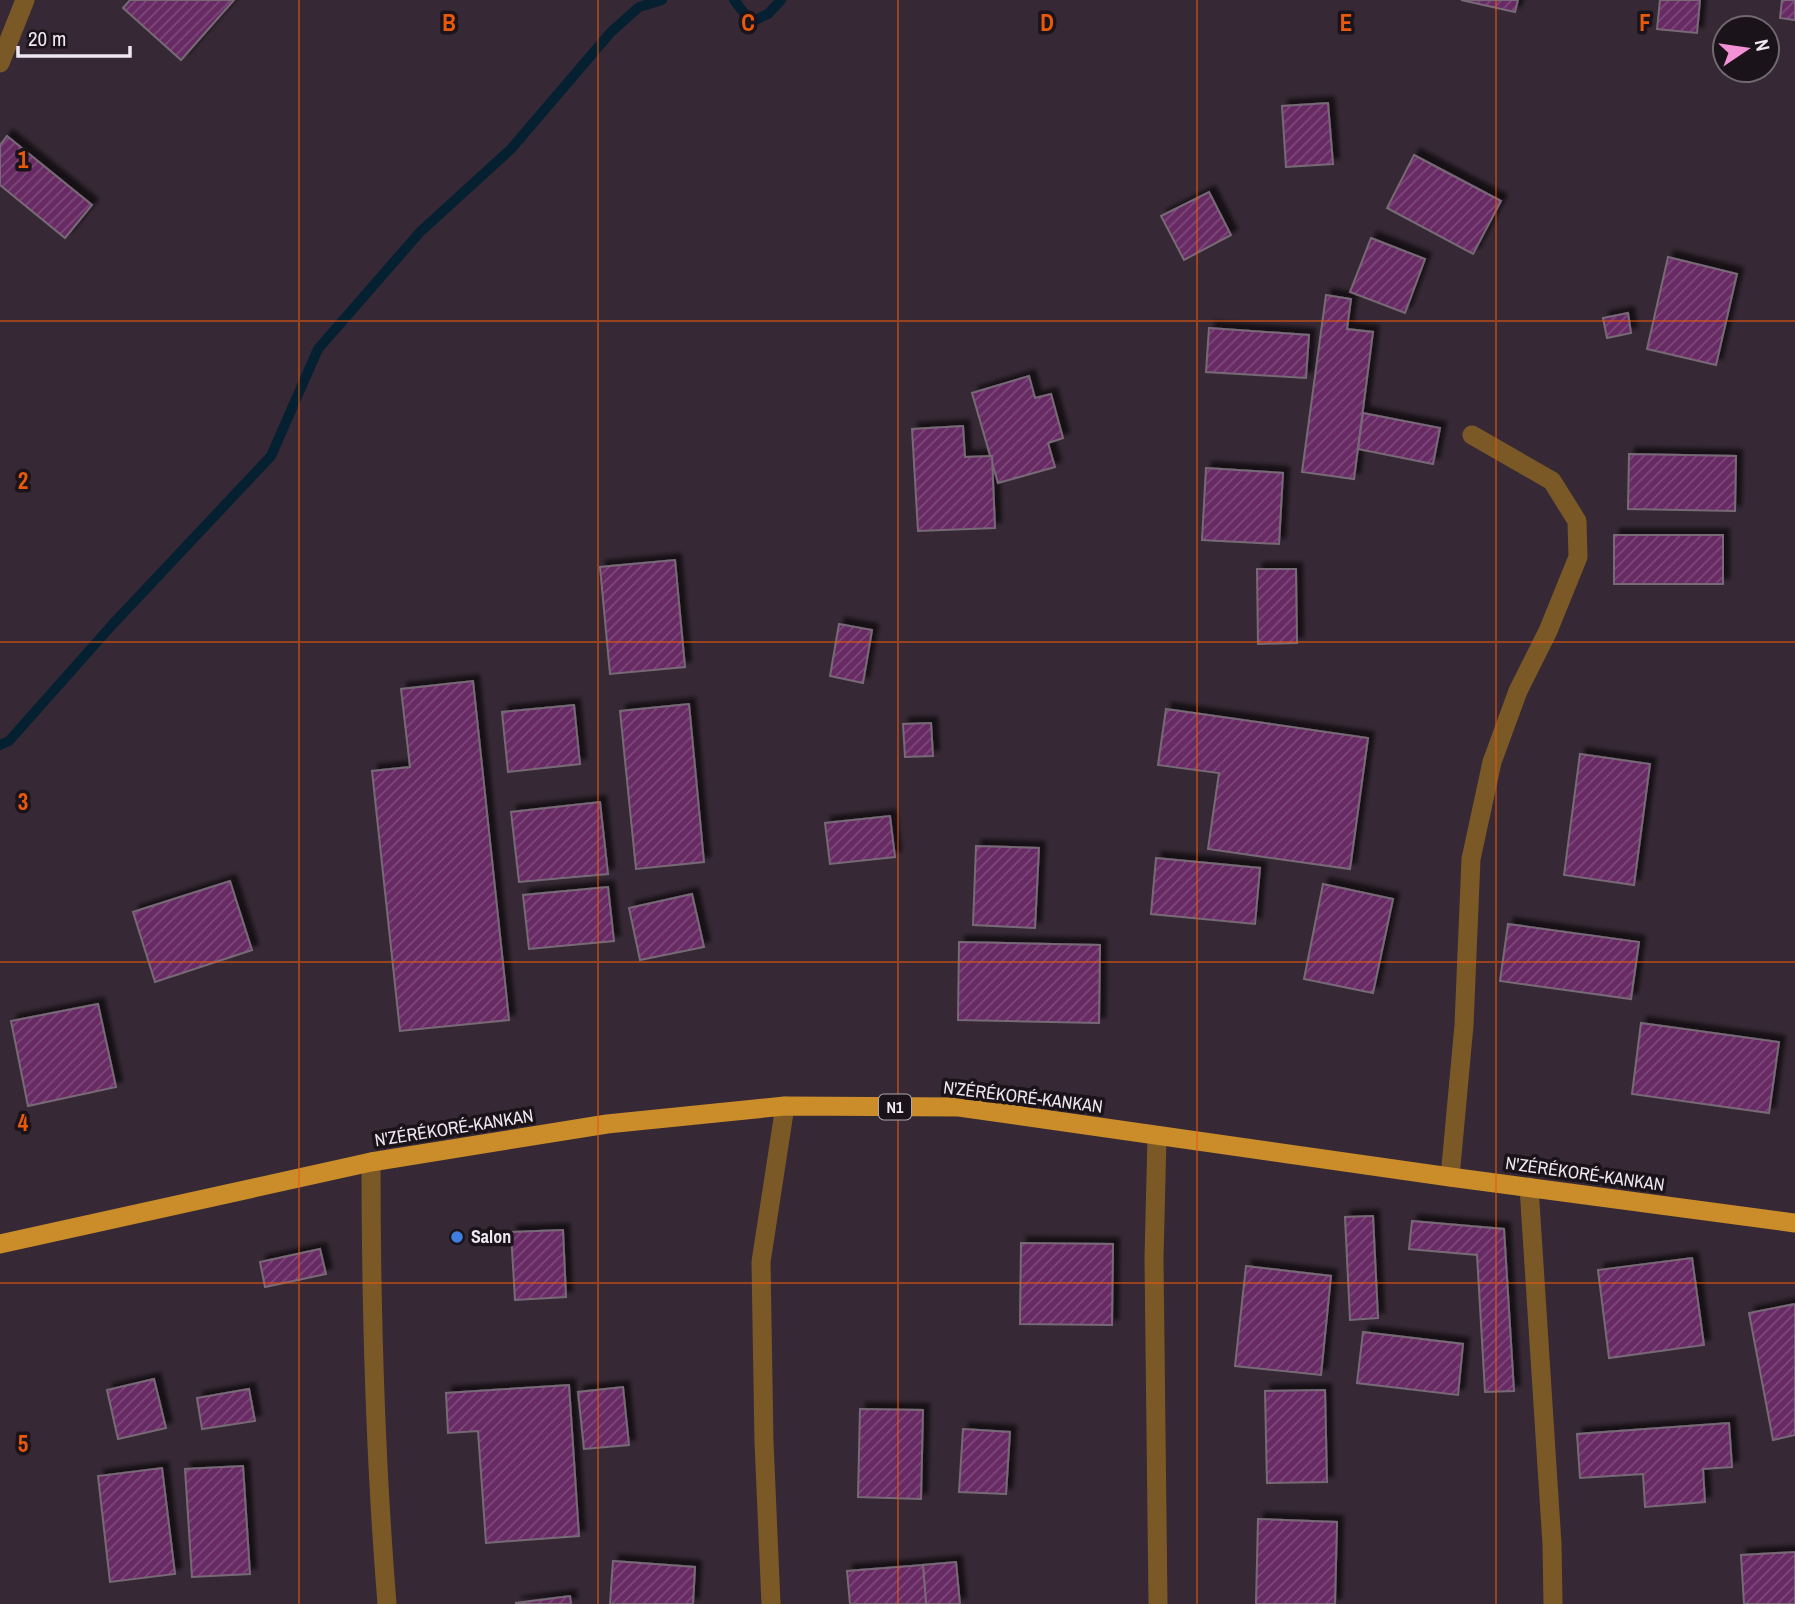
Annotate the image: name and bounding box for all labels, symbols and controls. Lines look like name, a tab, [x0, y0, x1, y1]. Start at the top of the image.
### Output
text: B	[442, 7, 456, 38]
text: C	[741, 7, 755, 38]
text: D	[1040, 7, 1054, 38]
text: E	[1340, 7, 1352, 38]
text: F	[1639, 7, 1651, 38]
scale bar	[18, 14, 130, 58]
north arrow	[1711, 14, 1781, 84]
text: 20 m	[28, 24, 66, 53]
text: N	[1749, 37, 1776, 54]
text: 1	[18, 144, 29, 175]
text: 2	[18, 465, 28, 496]
text: 3	[18, 786, 28, 817]
street label: N'ZÉRÉKORÉ-KANKAN	[942, 1074, 1104, 1119]
road number: N1	[879, 1094, 911, 1120]
street label: N'ZÉRÉKORÉ-KANKAN	[373, 1103, 535, 1152]
text: 4	[18, 1107, 29, 1138]
street label: N'ZÉRÉKORÉ-KANKAN	[1504, 1150, 1666, 1197]
place label: Salon	[471, 1224, 511, 1249]
marker: Salon	[449, 1229, 465, 1245]
text: 5	[18, 1428, 28, 1459]

